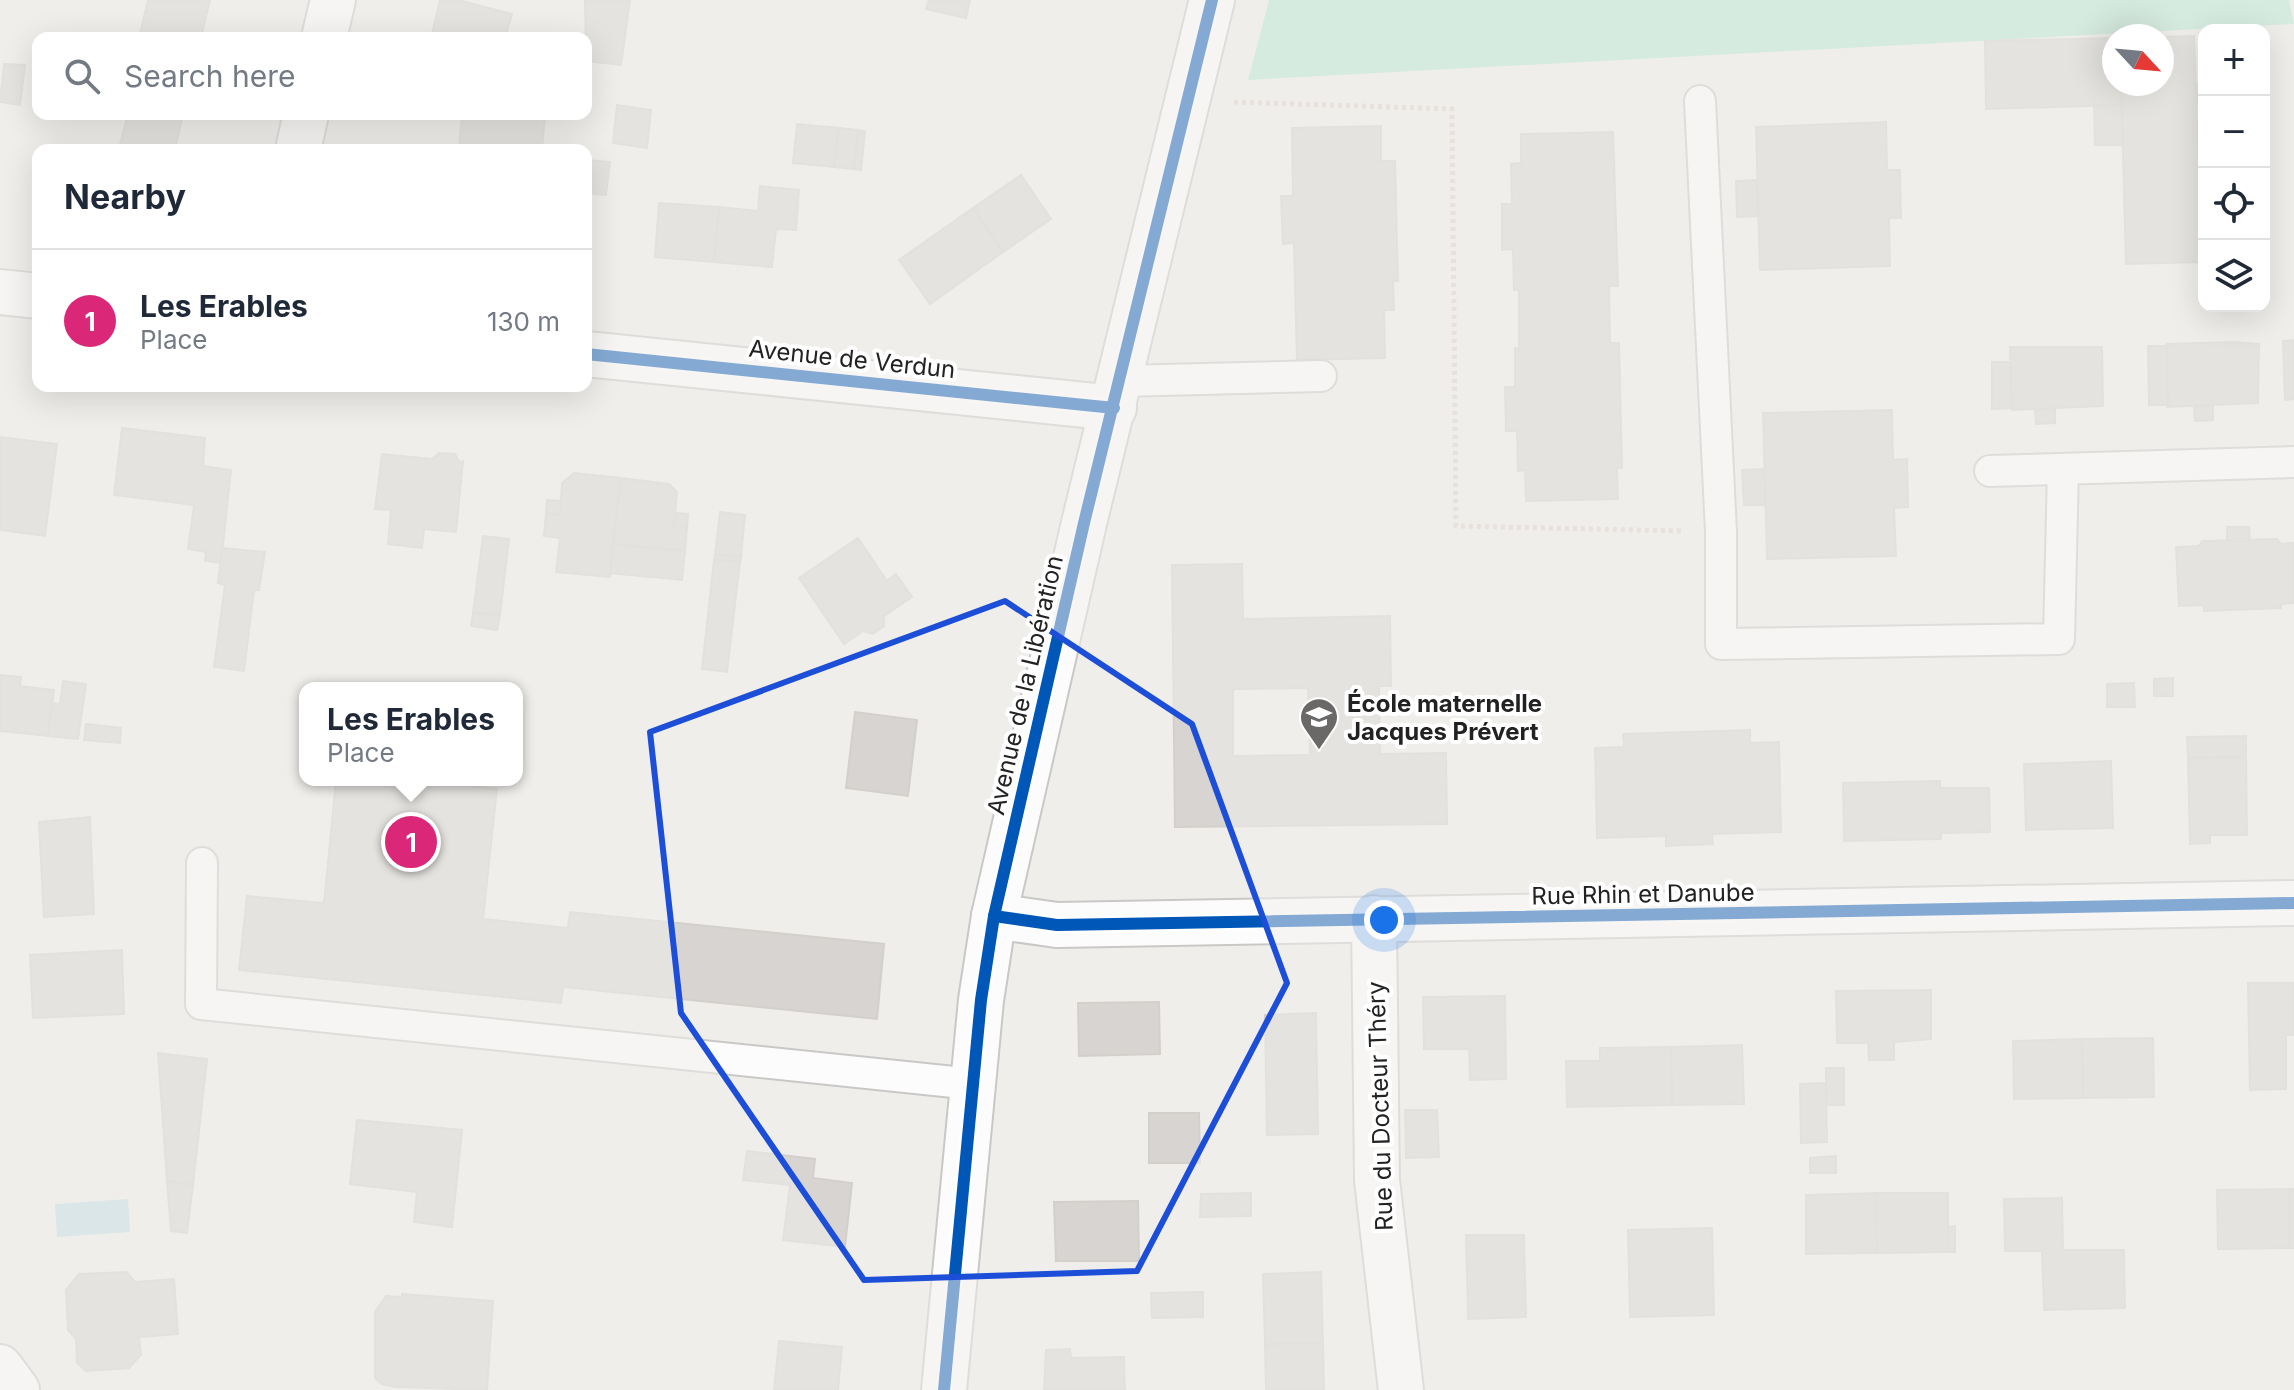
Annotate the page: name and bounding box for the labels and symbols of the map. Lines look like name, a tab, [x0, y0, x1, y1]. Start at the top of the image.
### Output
north arrow	[2102, 24, 2174, 96]
street label: Avenue de Verdun	[747, 334, 957, 384]
street label: Avenue de la Libération	[981, 552, 1069, 818]
place label: École maternelle Jacques Prévert	[1347, 689, 1542, 746]
school or university icon: École maternelle Jacques Prévert	[1298, 696, 1340, 751]
pin: 1	[385, 812, 437, 872]
street label: Rue Rhin et Danube	[1531, 878, 1755, 910]
your location	[1364, 900, 1404, 940]
street label: Rue du Docteur Théry	[1361, 981, 1399, 1231]

